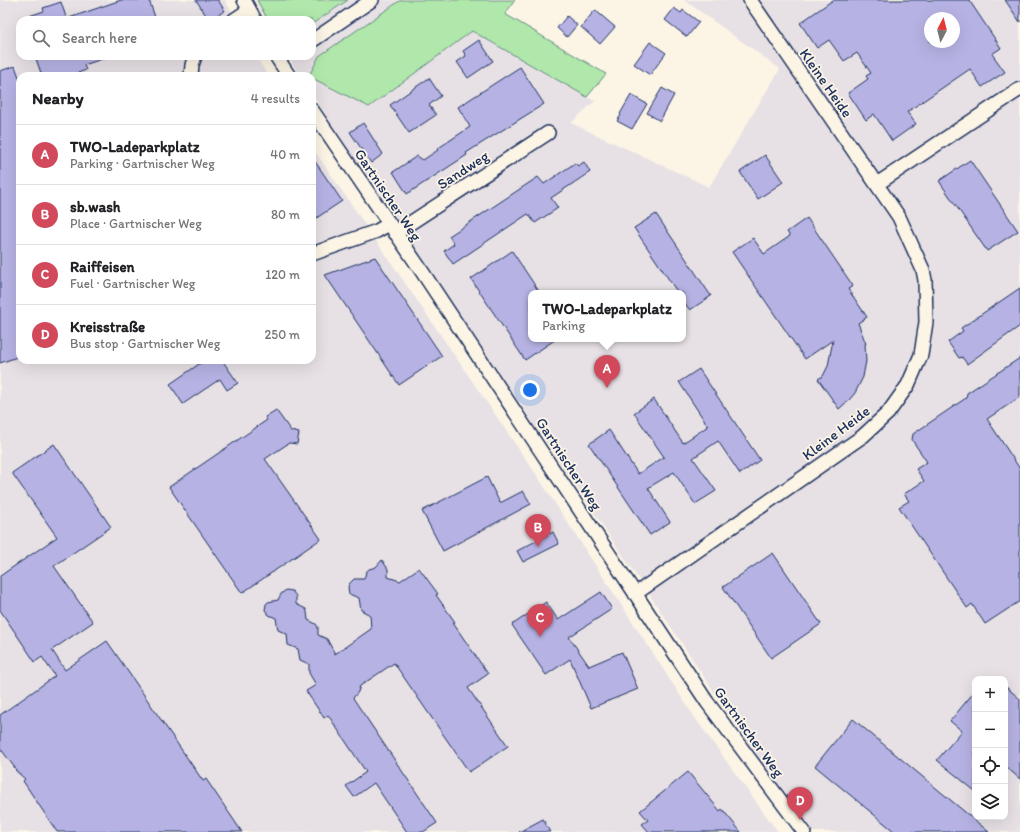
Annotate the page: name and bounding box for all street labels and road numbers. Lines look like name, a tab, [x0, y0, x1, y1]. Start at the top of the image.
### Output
street label: Kleine Heide	[796, 45, 856, 121]
street label: Gartnischer Weg	[351, 146, 426, 245]
street label: Sandweg	[434, 147, 492, 193]
street label: Kleine Heide	[799, 402, 873, 464]
street label: Gartnischer Weg	[532, 414, 606, 514]
street label: Gartnischer Weg	[710, 683, 788, 781]

